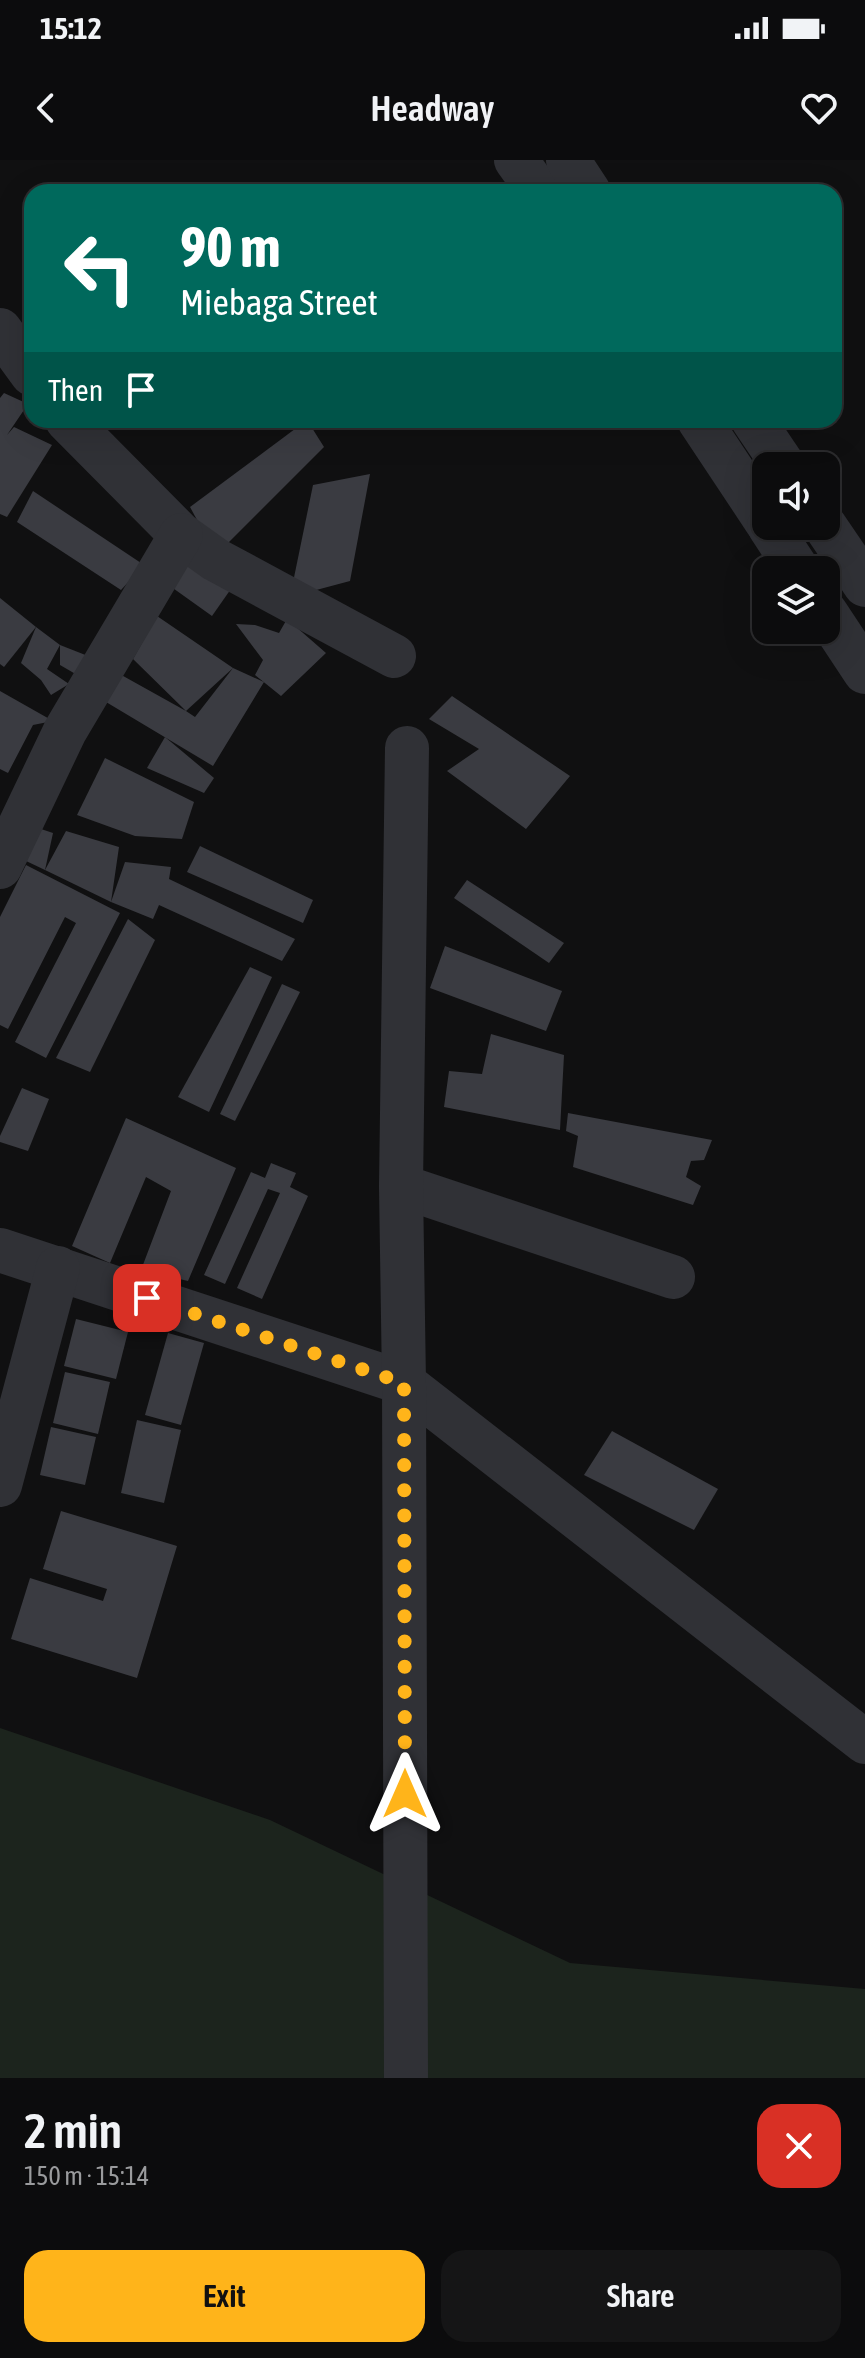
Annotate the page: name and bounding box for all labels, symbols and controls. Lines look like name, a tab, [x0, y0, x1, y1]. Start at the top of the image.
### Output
text: 15:12	[40, 11, 102, 45]
icon: back	[24, 86, 68, 130]
icon: heart	[797, 86, 841, 130]
text: Headway	[371, 87, 494, 129]
text: 90 m	[180, 215, 281, 279]
icon: left	[48, 216, 152, 320]
text: Miebaga Street	[180, 281, 378, 323]
icon: arrive	[119, 368, 163, 412]
text: Then	[48, 373, 103, 407]
map controls	[752, 452, 840, 644]
button: sound	[752, 452, 840, 540]
button: layers	[752, 556, 840, 644]
pin	[113, 1264, 181, 1332]
icon: arrive	[125, 1276, 169, 1320]
position arrow	[363, 1752, 447, 1836]
text: 2 min	[24, 2103, 122, 2158]
button: close	[757, 2104, 841, 2188]
text: 150 m · 15:14	[24, 2161, 149, 2191]
button: Exit	[24, 2250, 425, 2342]
button: Share	[441, 2250, 841, 2342]

